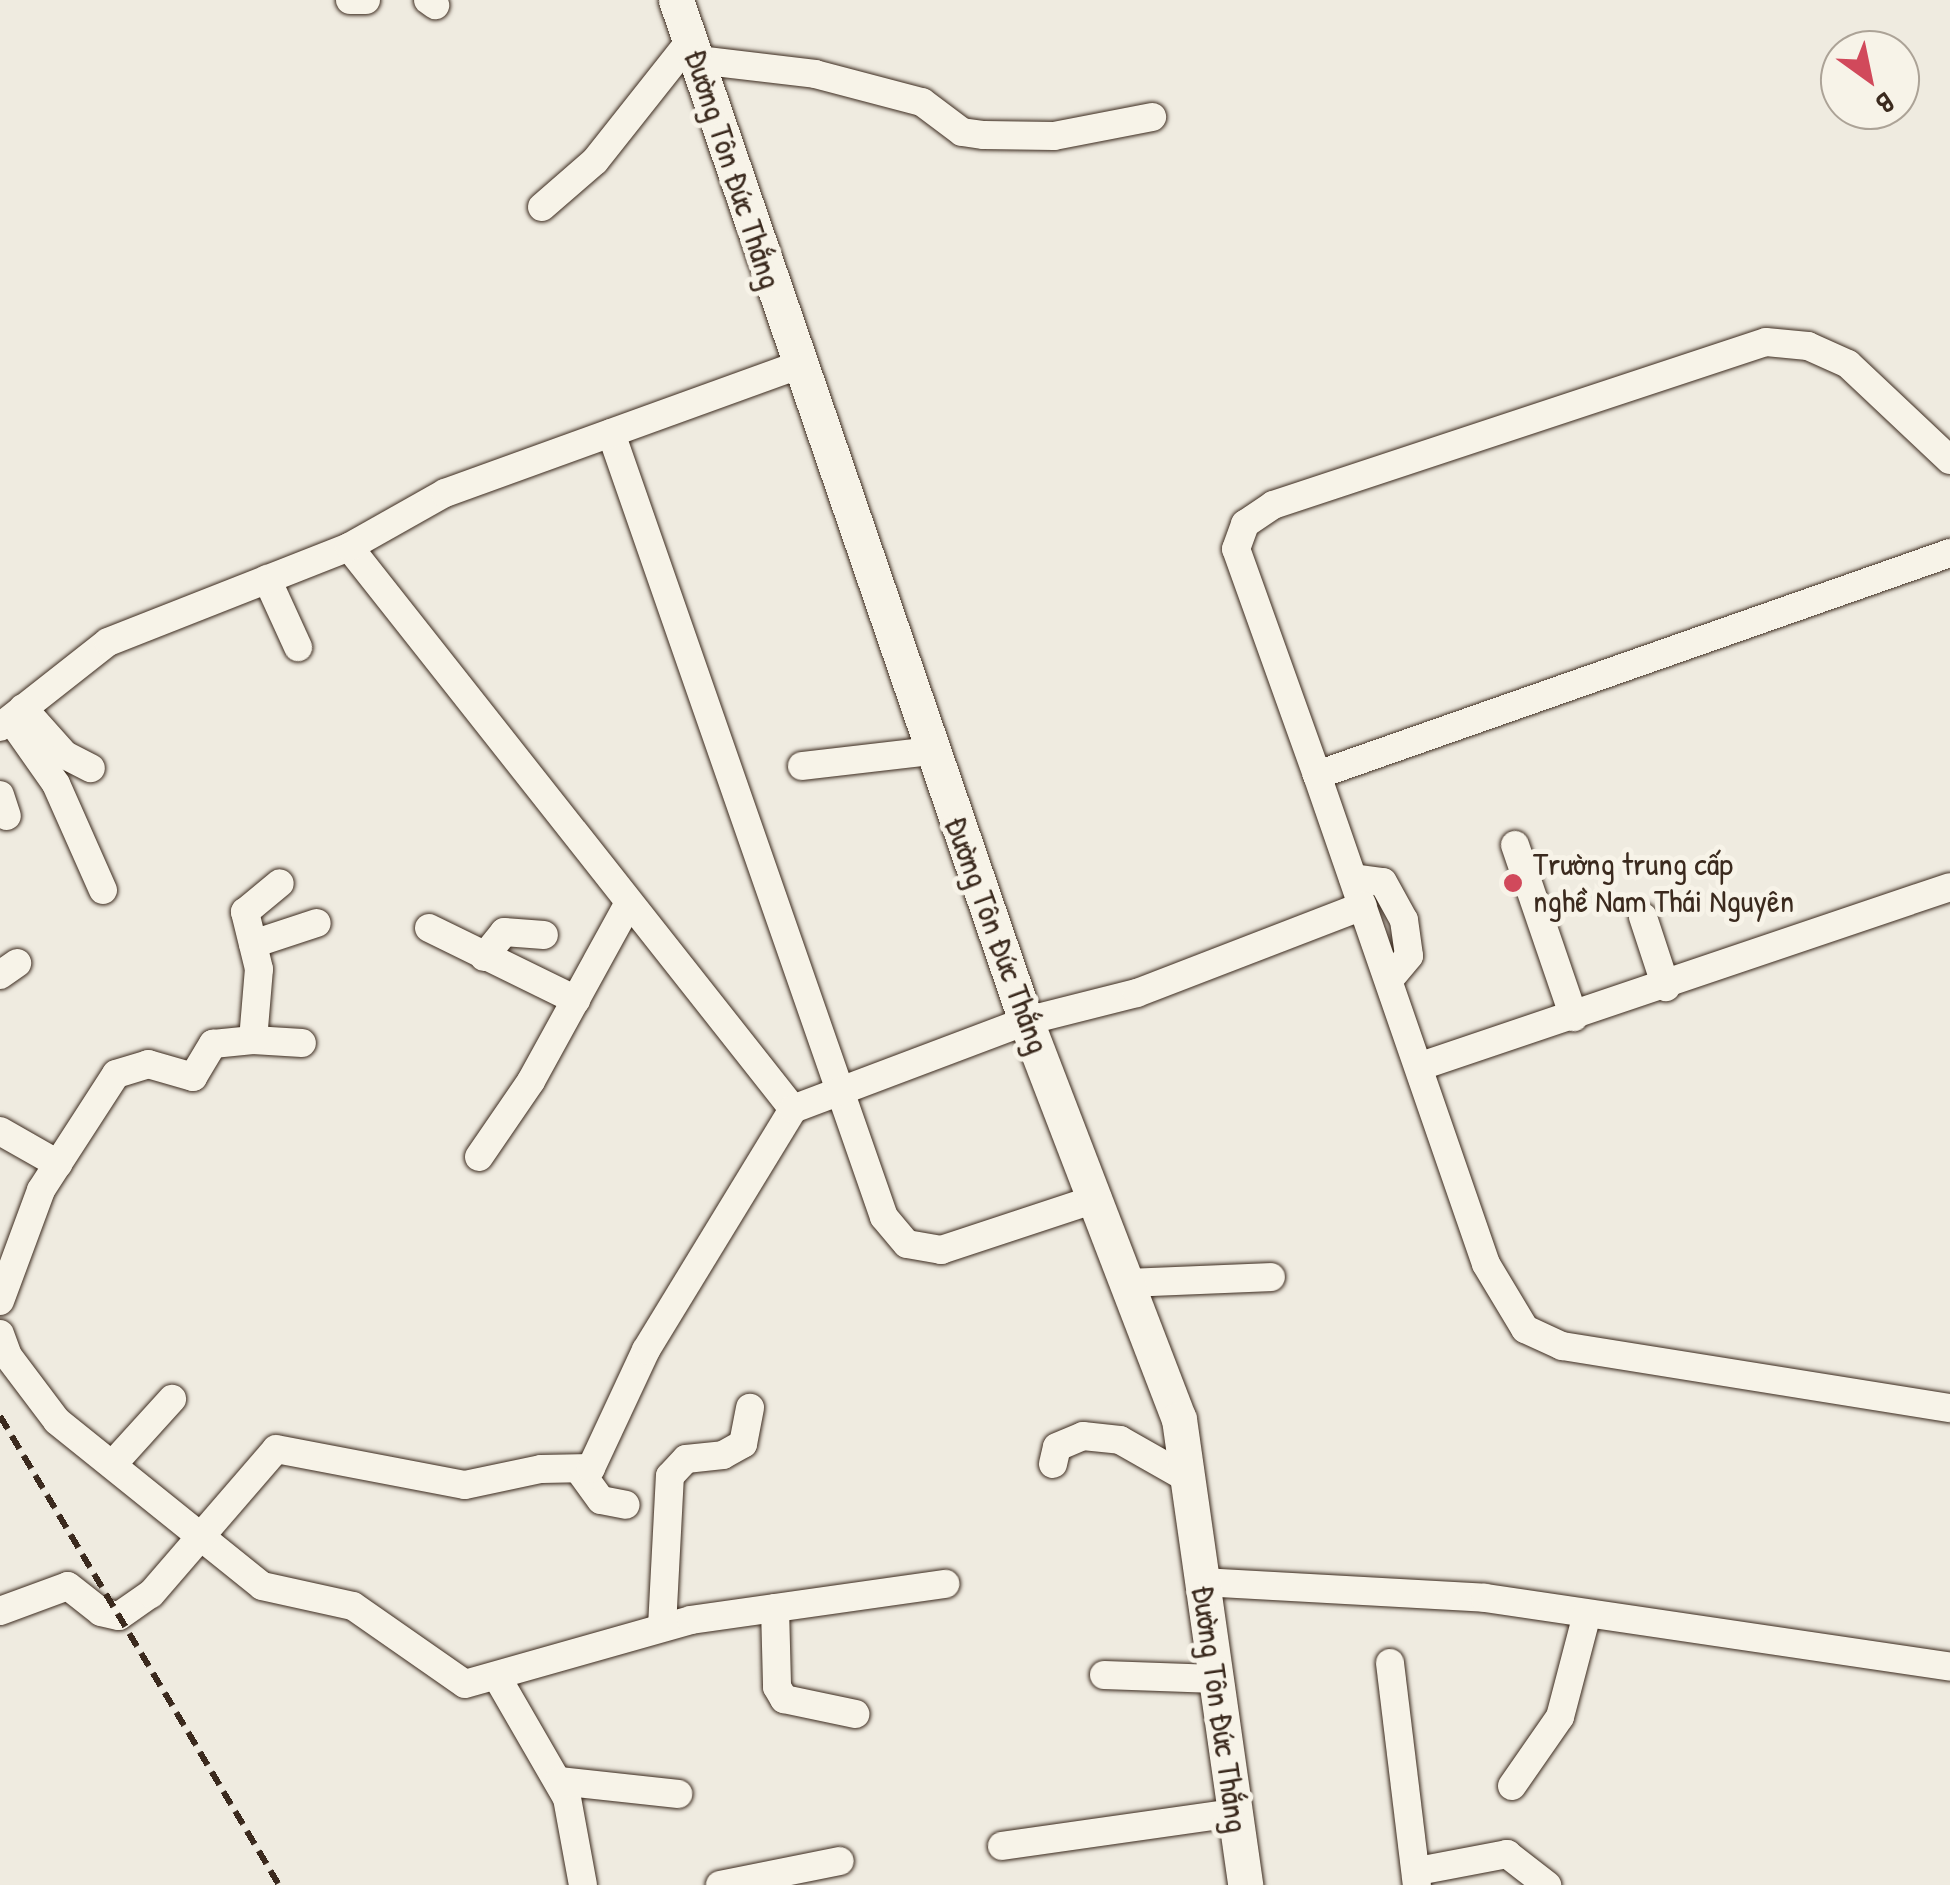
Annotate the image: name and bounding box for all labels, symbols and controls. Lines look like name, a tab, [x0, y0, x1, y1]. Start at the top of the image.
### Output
north arrow	[1820, 30, 1920, 130]
street label: Đường Tôn Đức Thắng	[676, 45, 790, 293]
text: B	[1869, 84, 1902, 123]
street label: Đường Tôn Đức Thắng	[936, 811, 1058, 1059]
place label: Trường trung cấp nghề Nam Thái Nguyên	[1533, 846, 1794, 921]
marker: Trường trung cấp nghề Nam Thái Nguyên	[1502, 872, 1524, 894]
street label: Đường Tôn Đức Thắng	[1184, 1583, 1256, 1835]

